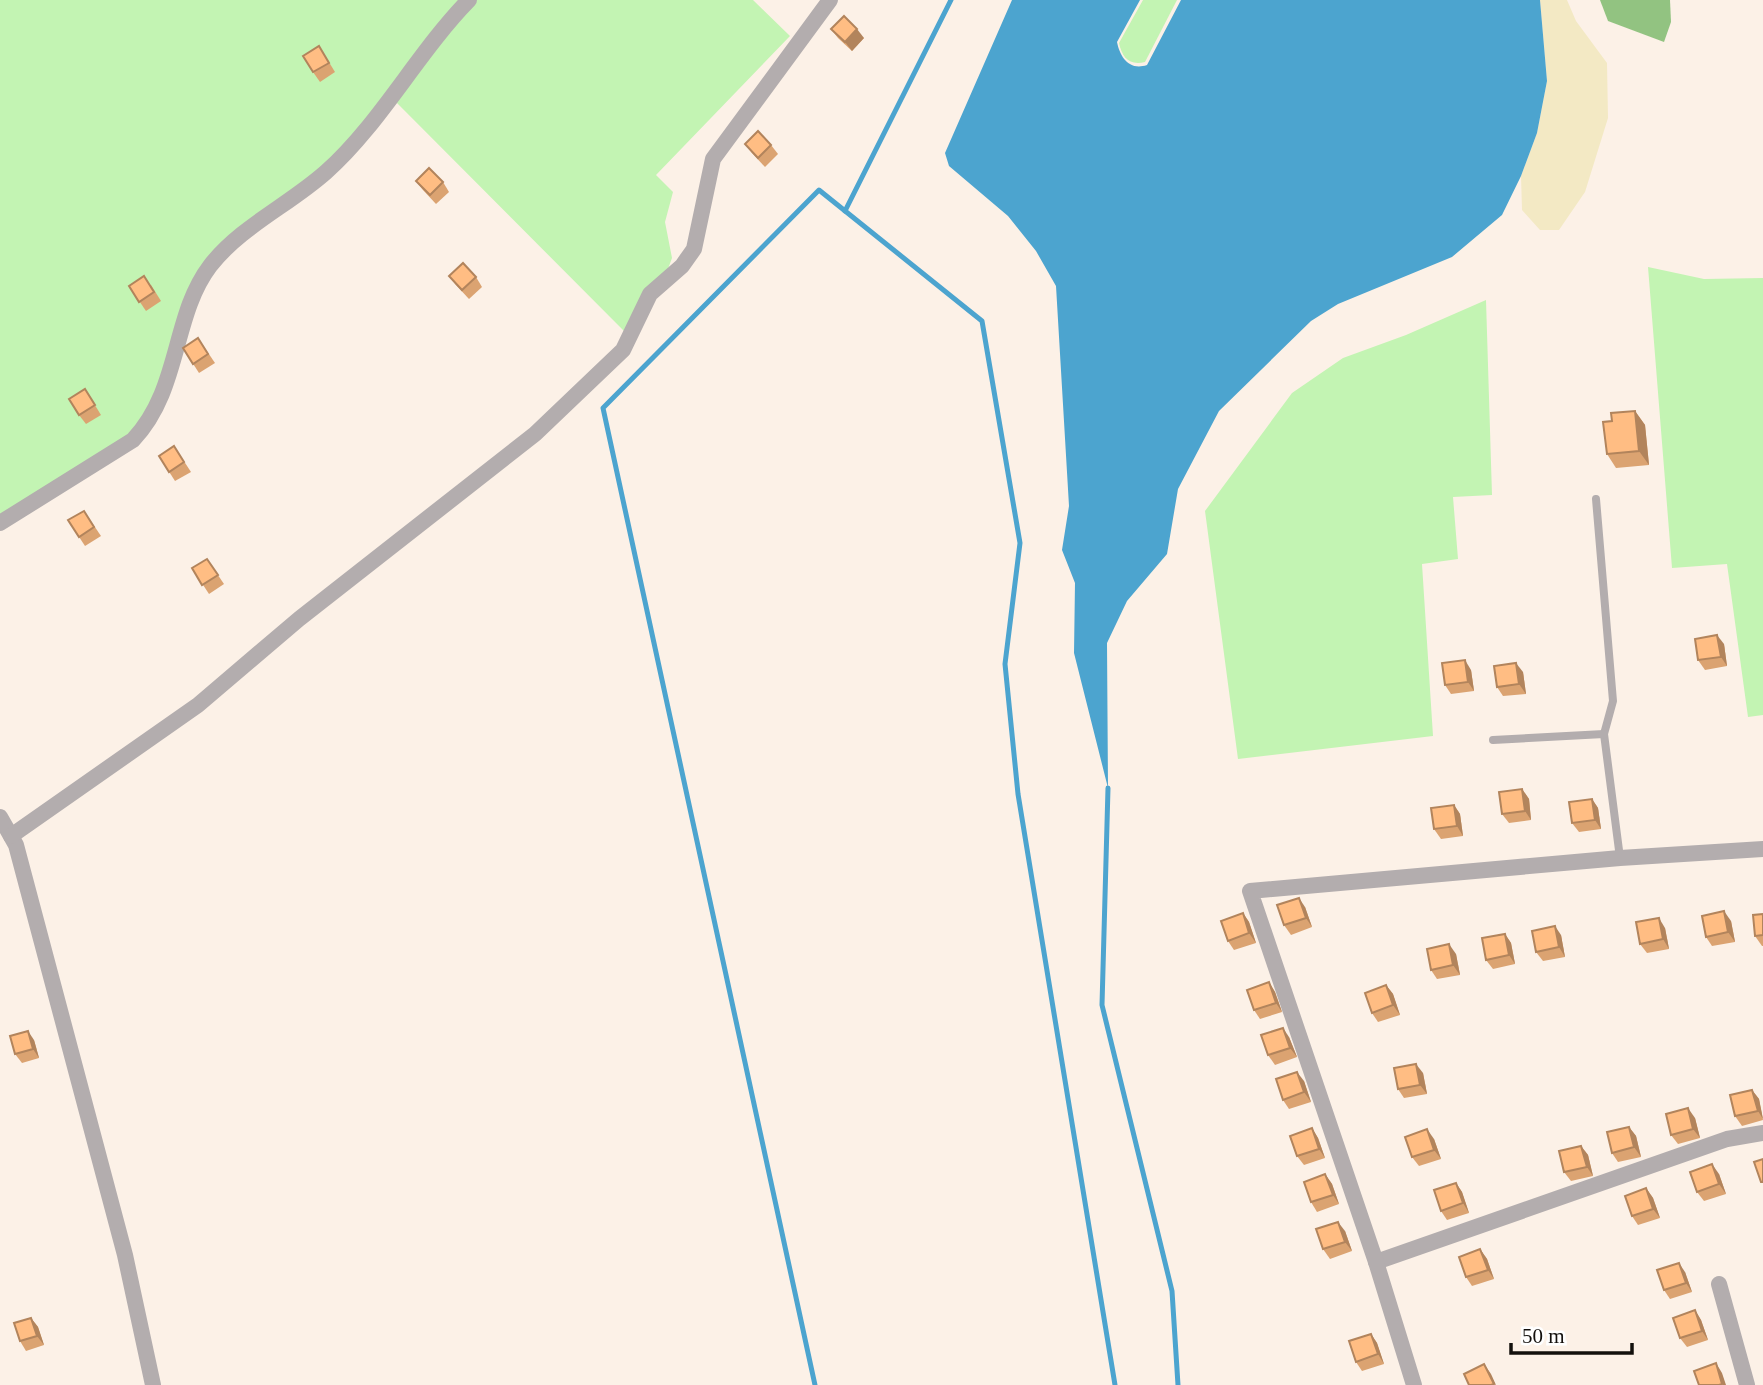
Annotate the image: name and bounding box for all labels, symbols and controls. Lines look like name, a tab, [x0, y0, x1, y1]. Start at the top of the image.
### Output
scale bar	[1511, 1312, 1632, 1356]
text: 50 m	[1522, 1324, 1565, 1348]

